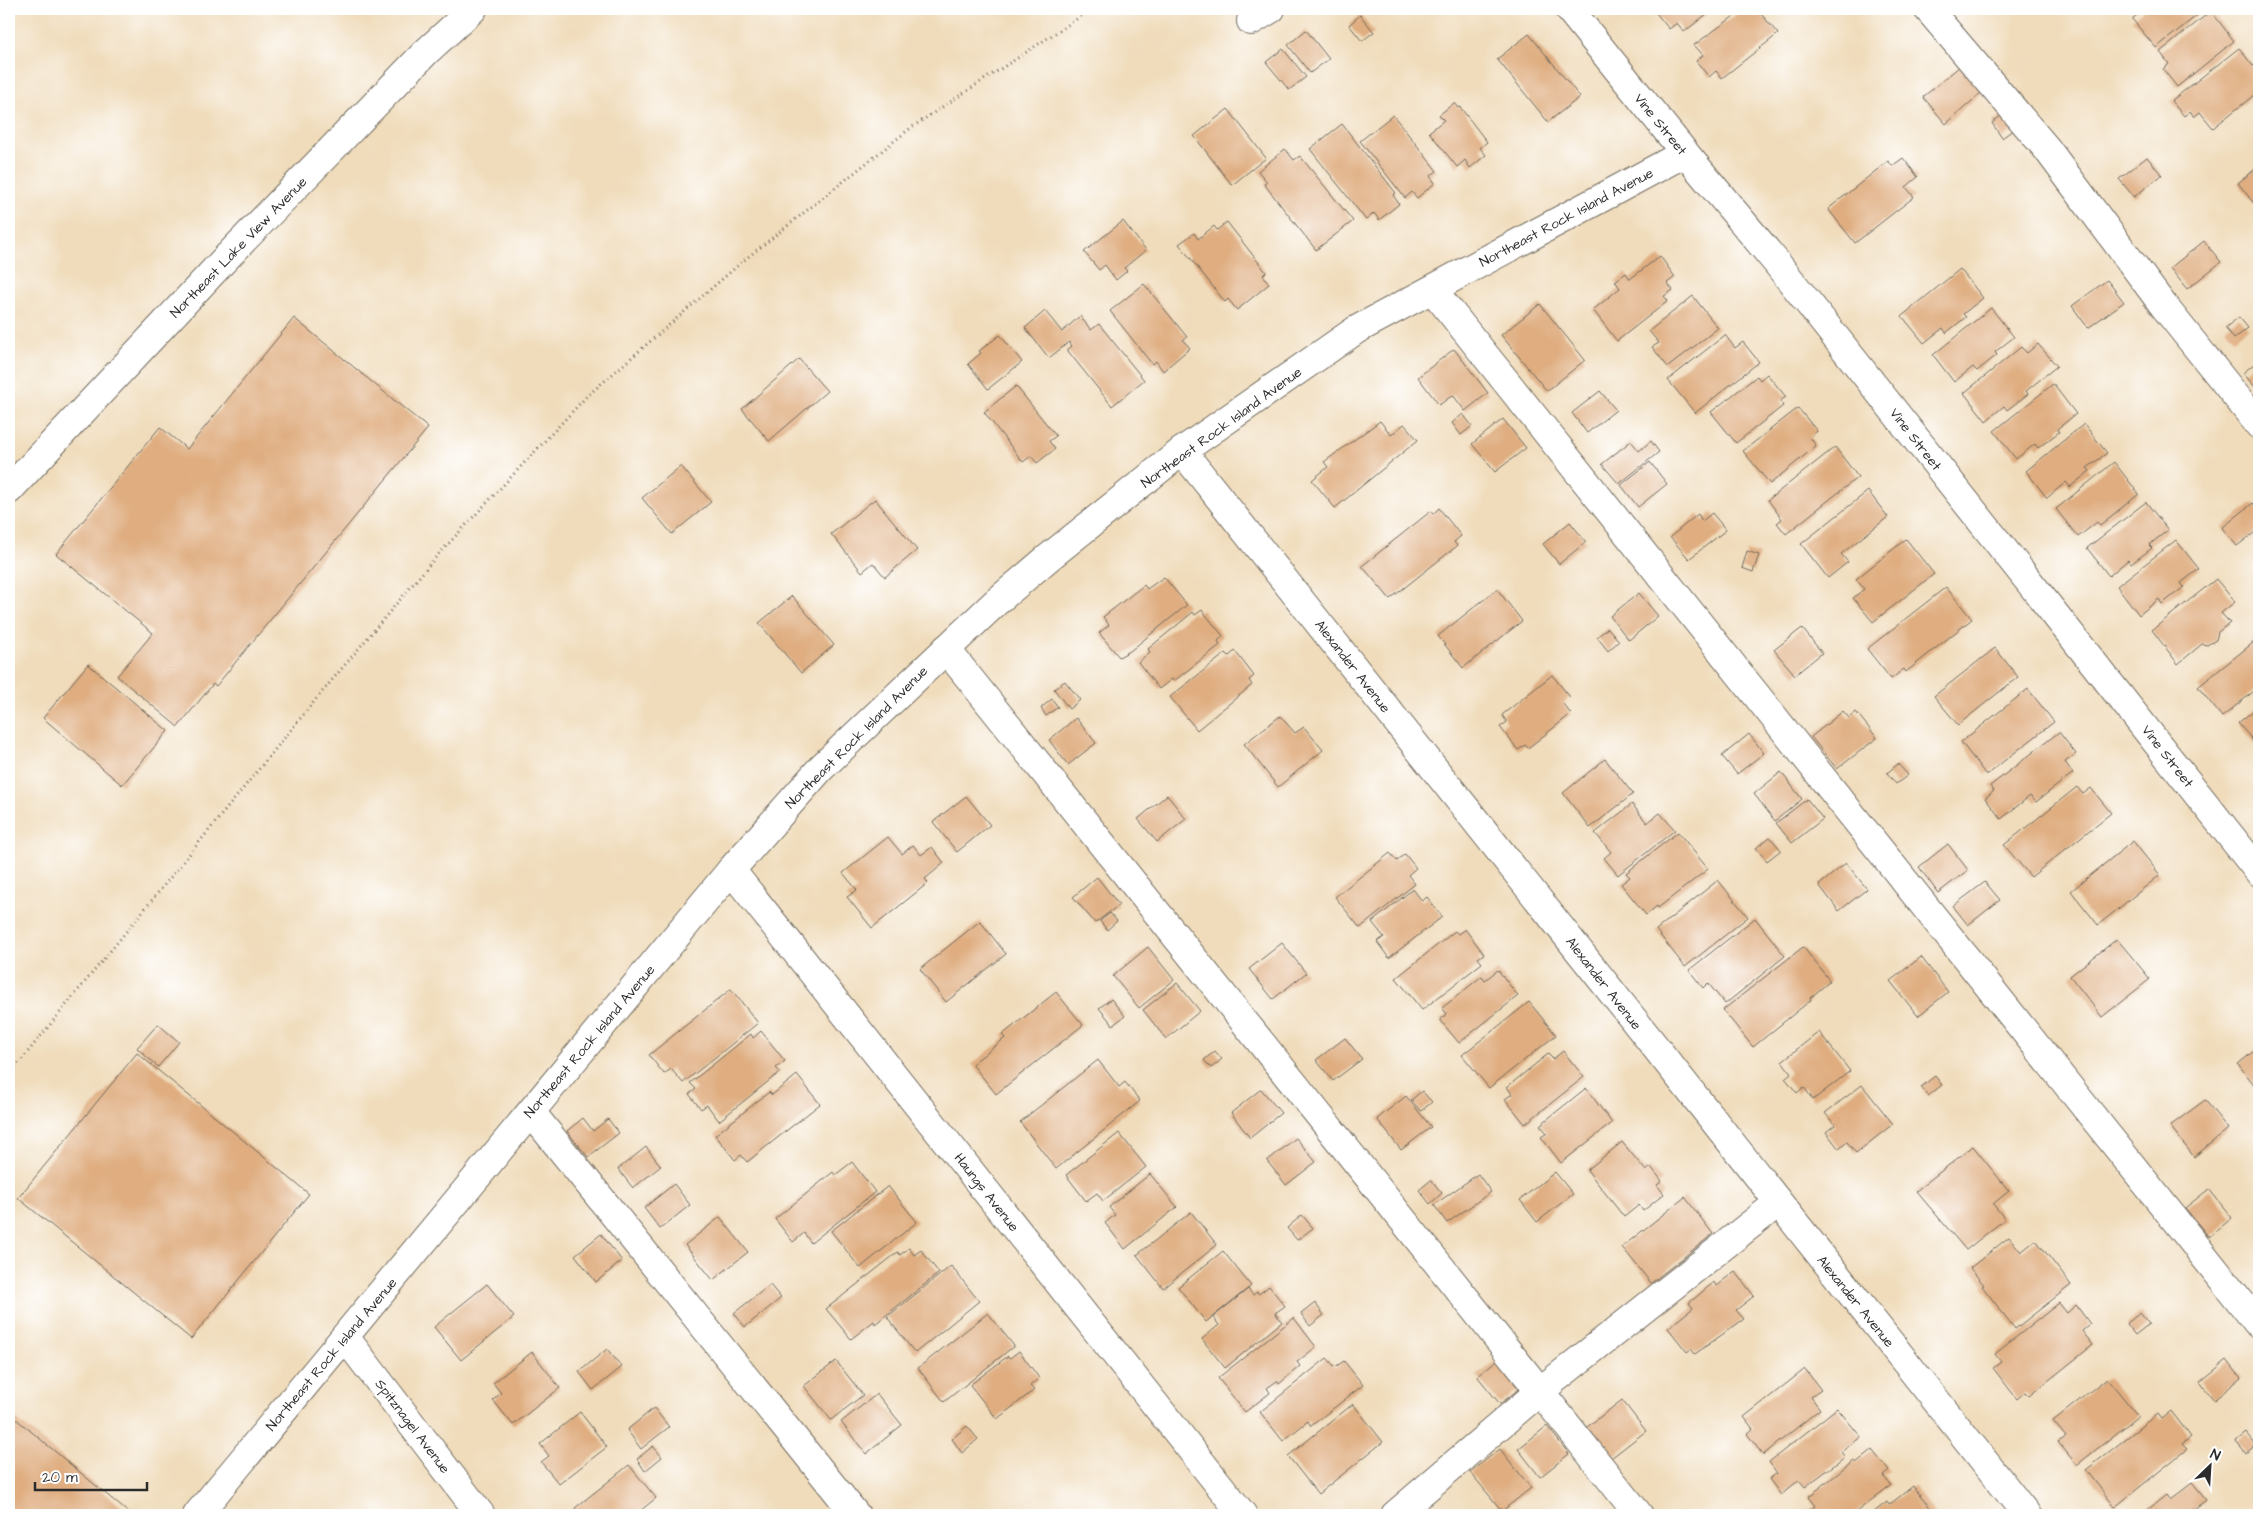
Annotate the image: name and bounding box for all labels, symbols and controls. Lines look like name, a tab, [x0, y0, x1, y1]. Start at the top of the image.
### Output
street label: Vine Street	[1629, 89, 1692, 160]
street label: Northeast Rock Island Avenue	[1476, 163, 1657, 272]
street label: Northeast Lake View Avenue	[166, 172, 312, 323]
street label: Northeast Rock Island Avenue	[1137, 362, 1307, 493]
street label: Vine Street	[1884, 404, 1946, 475]
street label: Alexander Avenue	[1310, 616, 1395, 718]
street label: Northeast Rock Island Avenue	[781, 662, 933, 814]
street label: Vine Street	[2136, 721, 2198, 792]
street label: Alexander Avenue	[1561, 933, 1646, 1035]
street label: Northeast Rock Island Avenue	[520, 960, 660, 1123]
street label: Haungs Avenue	[949, 1149, 1024, 1237]
street label: Alexander Avenue	[1812, 1251, 1899, 1352]
street label: Northeast Rock Island Avenue	[262, 1273, 402, 1436]
street label: Spitznagel Avenue	[370, 1375, 455, 1478]
north arrow	[2186, 1442, 2236, 1492]
text: N	[2207, 1444, 2223, 1466]
scale bar	[35, 1459, 148, 1491]
text: 20 m	[42, 1467, 78, 1488]

